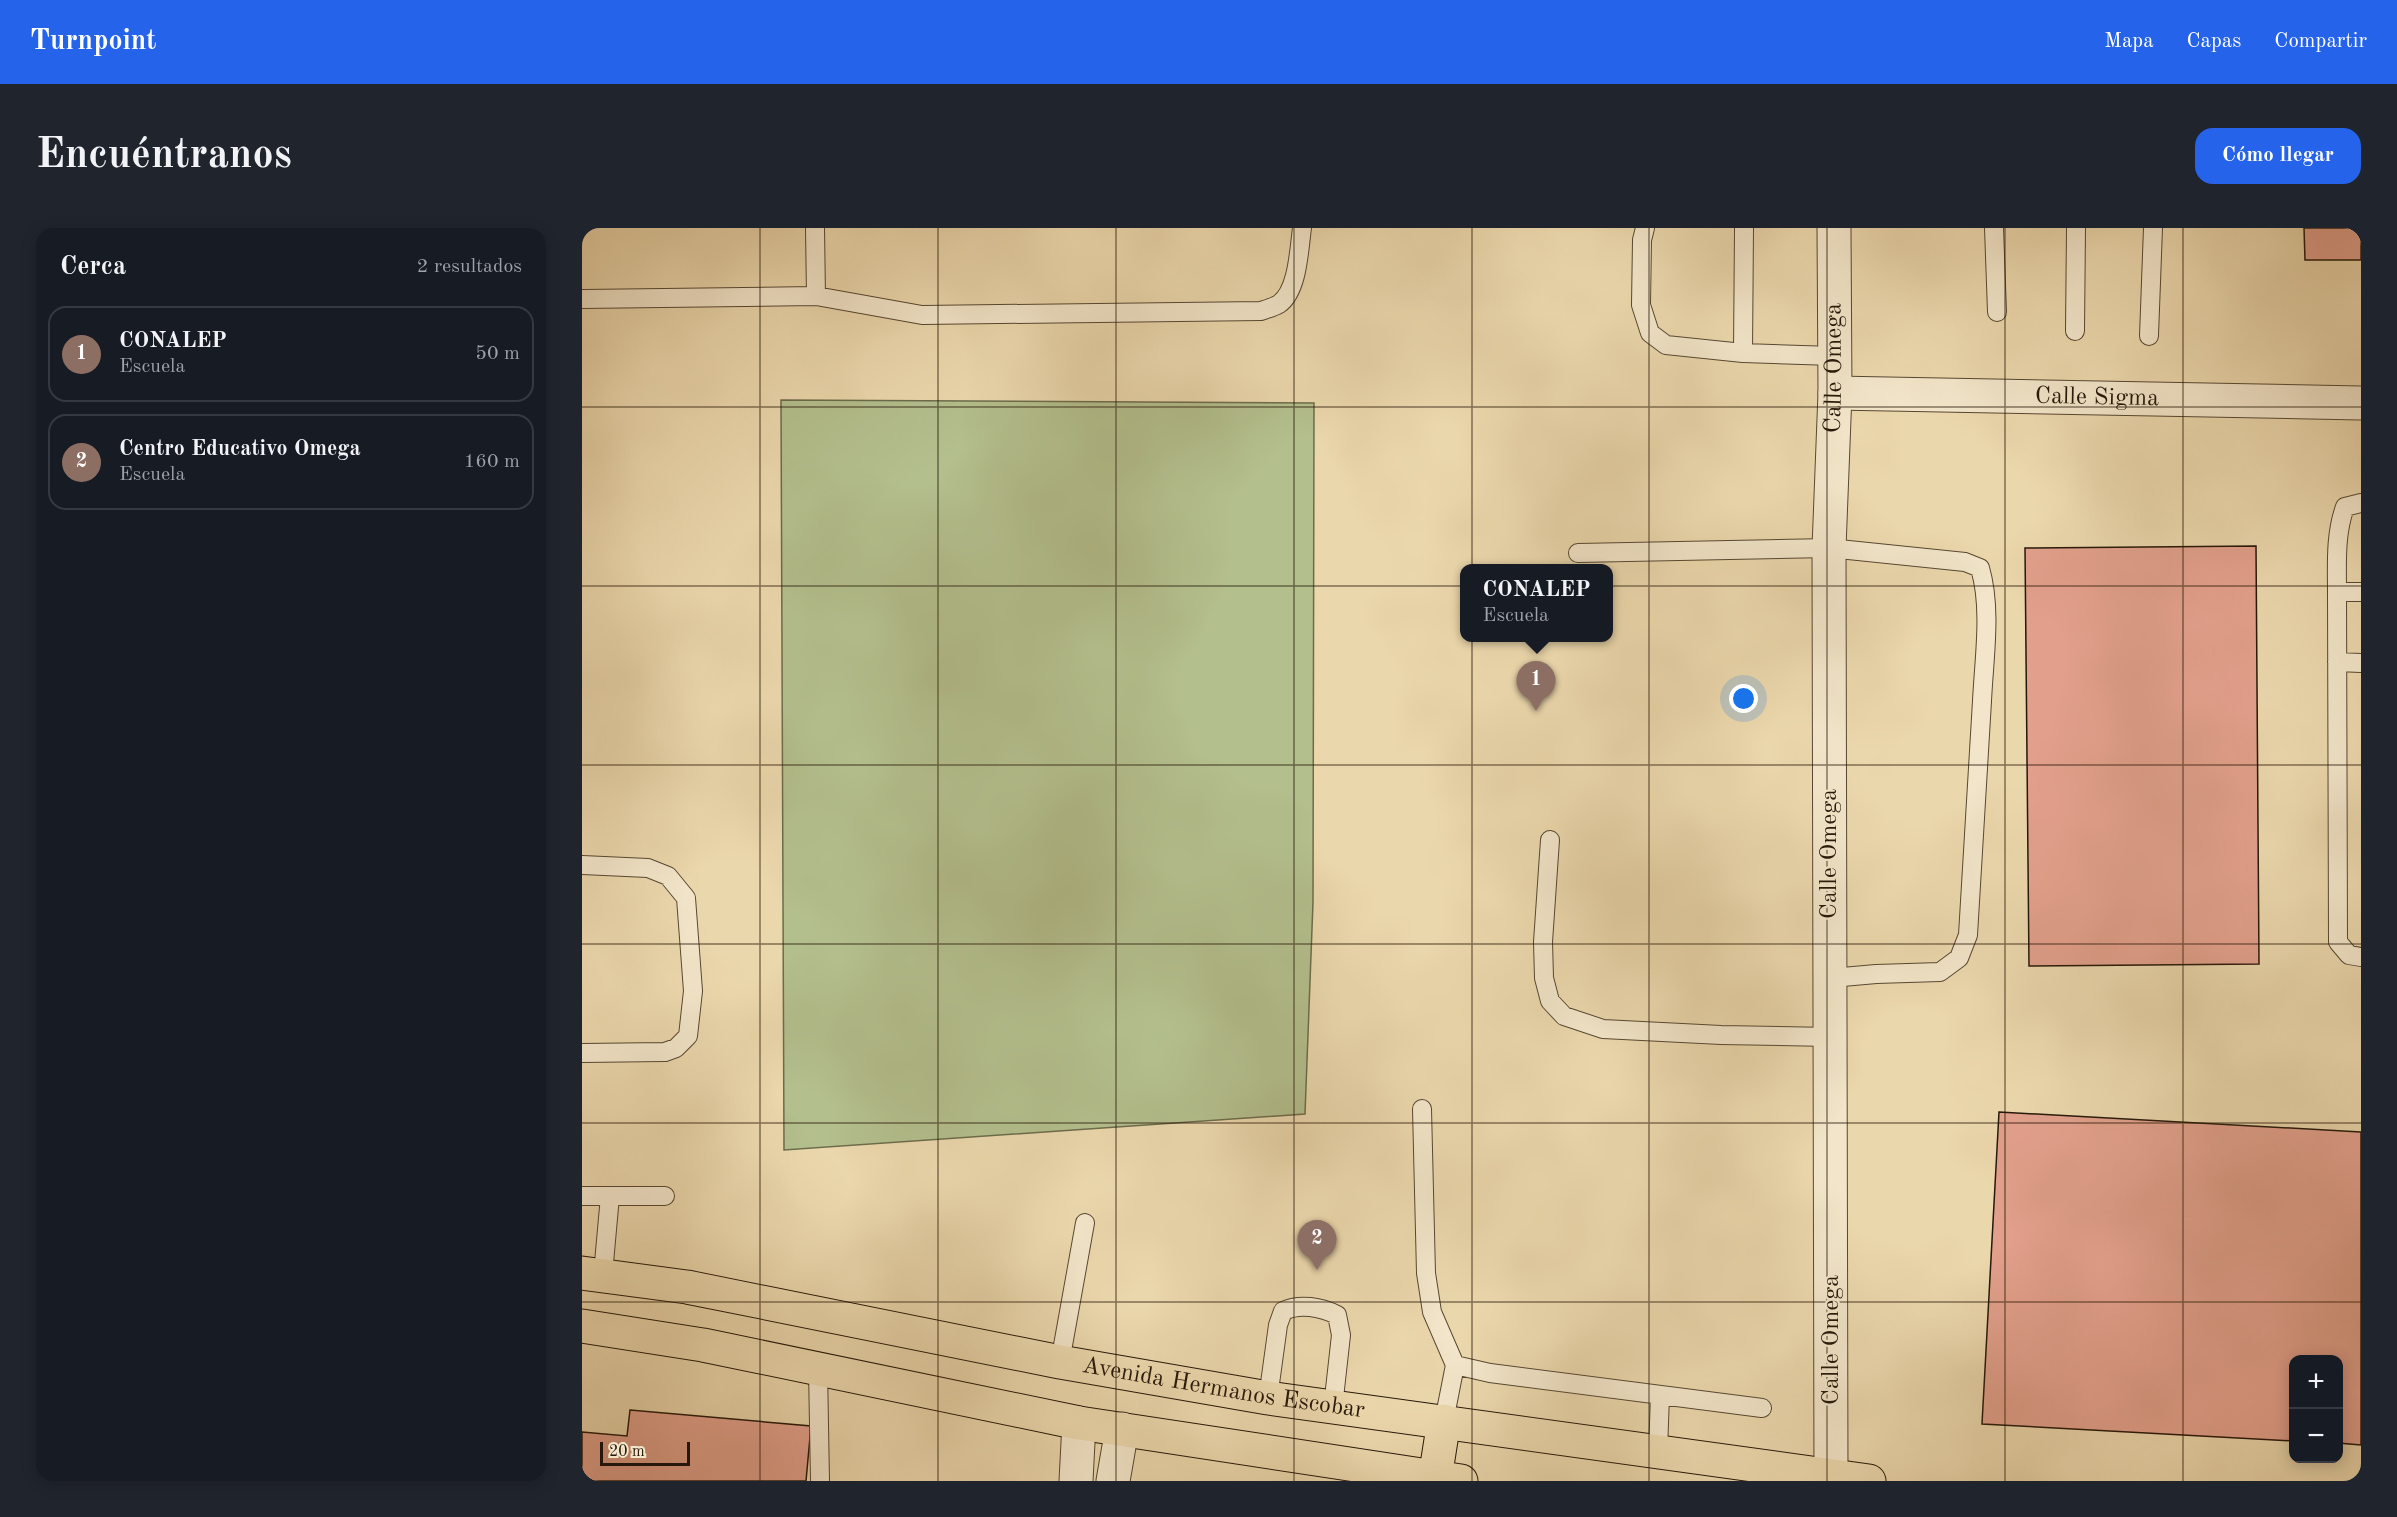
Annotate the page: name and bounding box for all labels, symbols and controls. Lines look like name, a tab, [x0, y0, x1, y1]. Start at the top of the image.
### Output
text: Turnpoint	[30, 28, 157, 56]
text: Mapa	[2104, 31, 2154, 52]
text: Capas	[2187, 31, 2241, 52]
text: Compartir	[2274, 31, 2367, 52]
button: Cómo llegar	[2195, 128, 2361, 184]
text: Encuéntranos	[36, 135, 292, 177]
text: Cerca	[60, 254, 126, 280]
text: 2 resultados	[417, 257, 522, 277]
street label: Calle Omega	[1821, 303, 1847, 434]
text: CONALEP	[119, 330, 227, 352]
text: 1	[76, 344, 87, 364]
text: 50 m	[475, 344, 520, 364]
text: Escuela	[119, 357, 185, 377]
street label: Calle Sigma	[2035, 385, 2159, 411]
text: Centro Educativo Omega	[119, 438, 361, 460]
text: 2	[76, 452, 87, 472]
text: 160 m	[464, 452, 520, 472]
text: Escuela	[119, 465, 185, 485]
popup	[1460, 564, 1613, 642]
text: CONALEP	[1483, 579, 1590, 601]
text: Escuela	[1483, 606, 1549, 626]
pin: 1	[1516, 662, 1556, 711]
your location	[1729, 684, 1758, 713]
street label: Calle Omega	[1818, 789, 1842, 919]
pin: 2	[1298, 1220, 1336, 1270]
street label: Calle Omega	[1820, 1275, 1844, 1405]
street label: Avenida Hermanos Escobar	[1080, 1354, 1366, 1423]
map controls	[2289, 1355, 2343, 1463]
button: +	[2289, 1355, 2343, 1409]
button: −	[2289, 1409, 2343, 1463]
scale bar	[600, 1439, 690, 1466]
text: 20 m	[609, 1444, 645, 1460]

